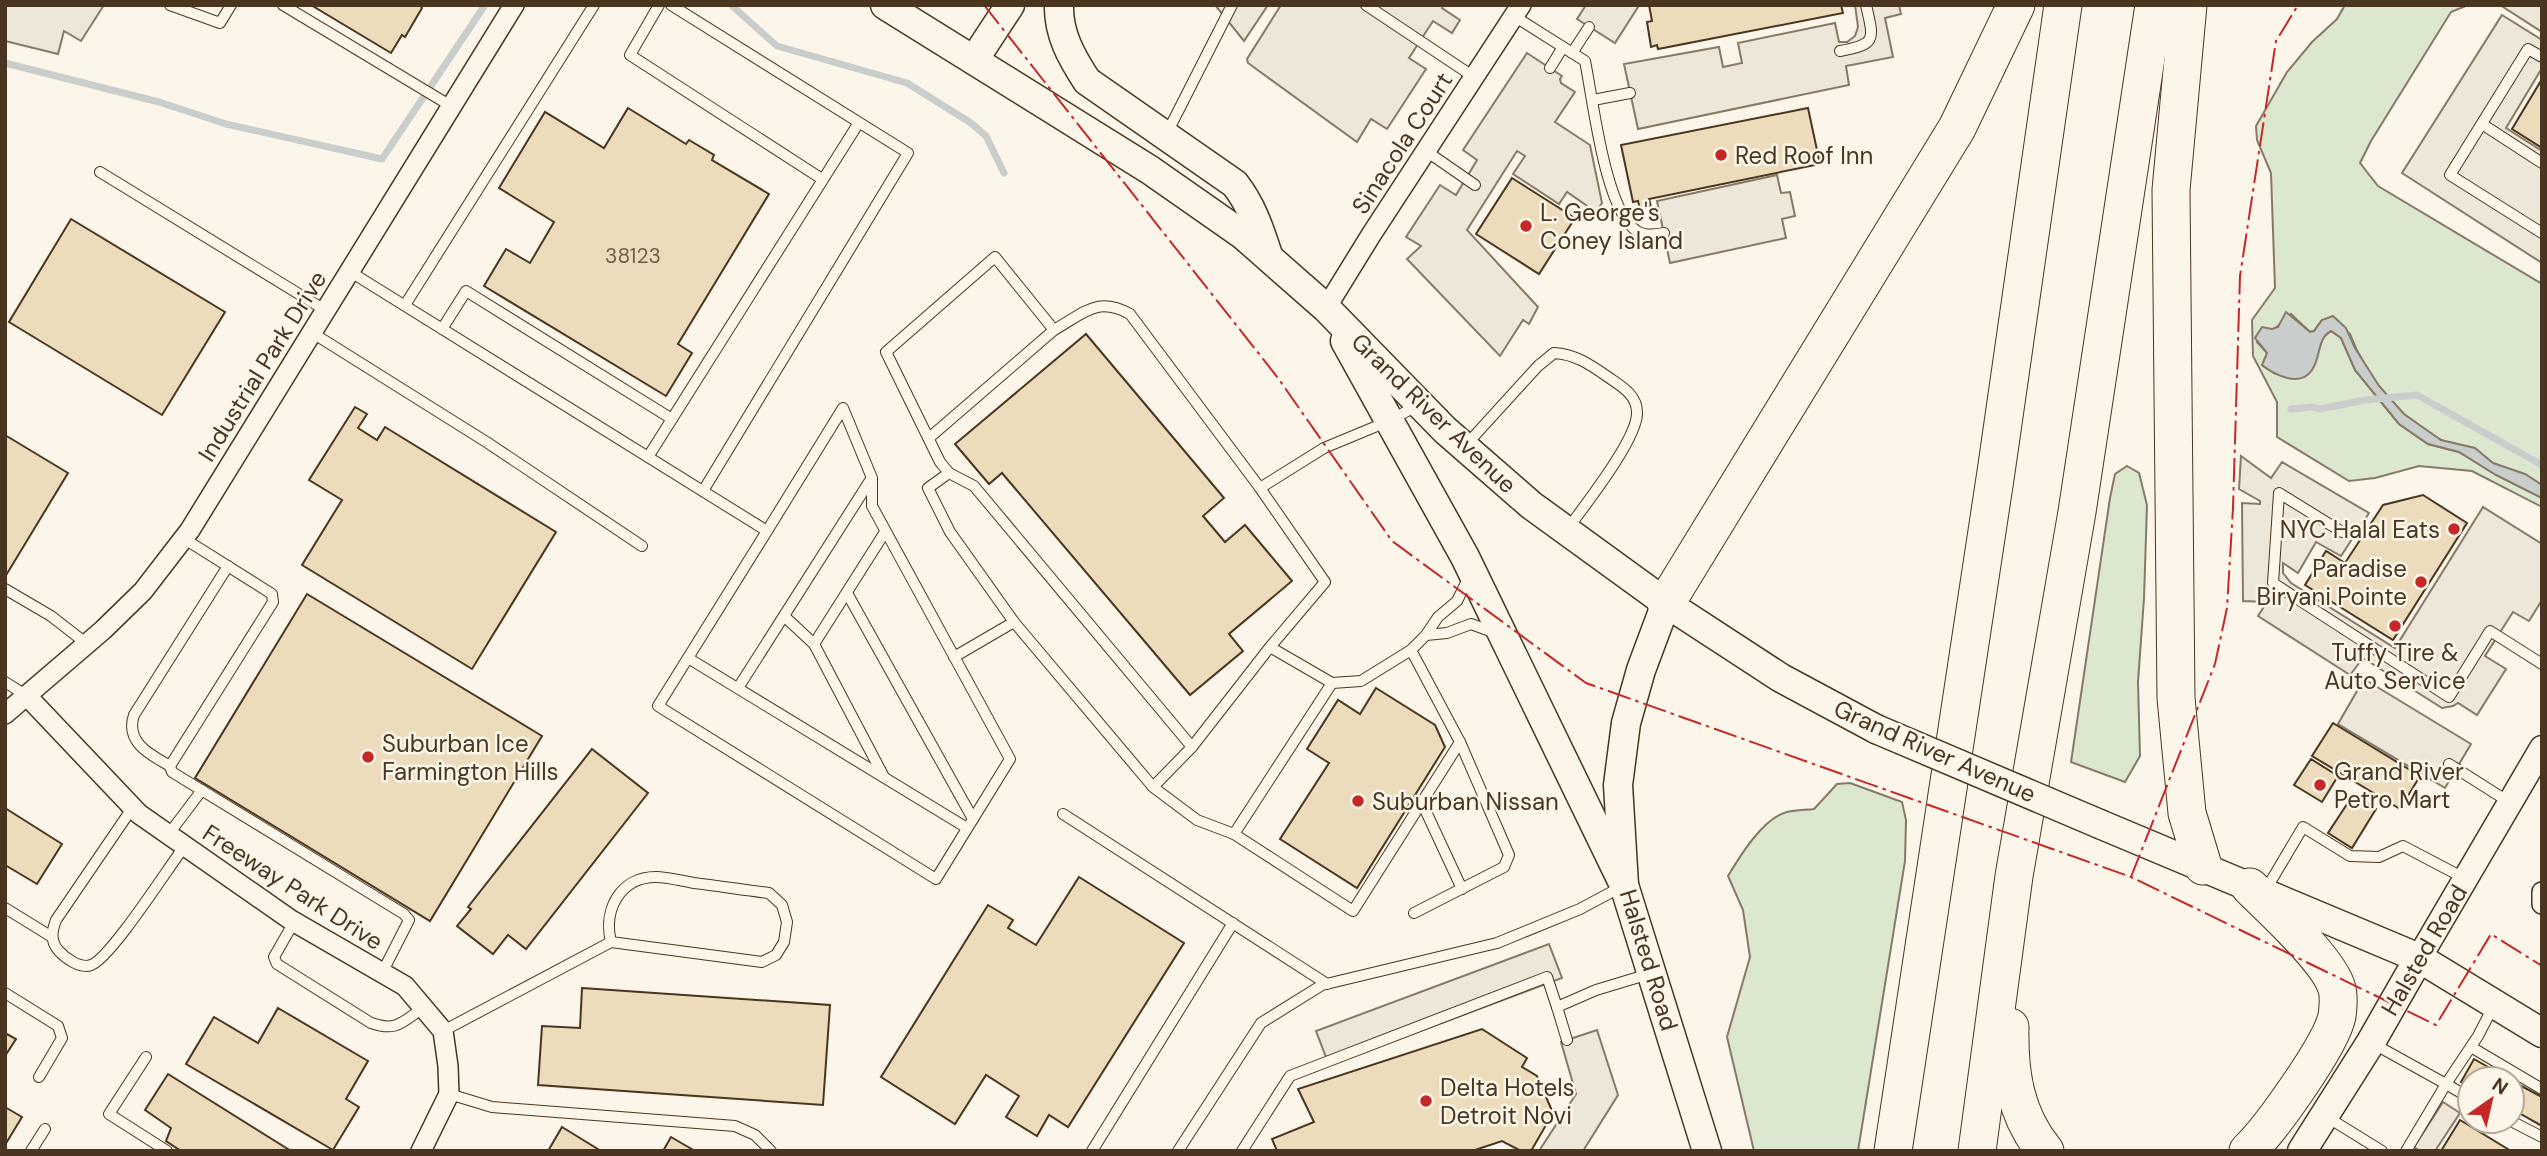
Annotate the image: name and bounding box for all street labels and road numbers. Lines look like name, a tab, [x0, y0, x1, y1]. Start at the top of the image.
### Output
street label: Sinacola Court	[1345, 66, 1459, 220]
street label: Industrial Park Drive	[191, 265, 333, 467]
street label: Grand River Avenue	[1345, 326, 1523, 500]
street label: Grand River Avenue	[1829, 693, 2041, 809]
street label: Freeway Park Drive	[197, 817, 389, 957]
street label: Halsted Road	[2374, 879, 2474, 1021]
street label: Halsted Road	[1613, 886, 1685, 1034]

